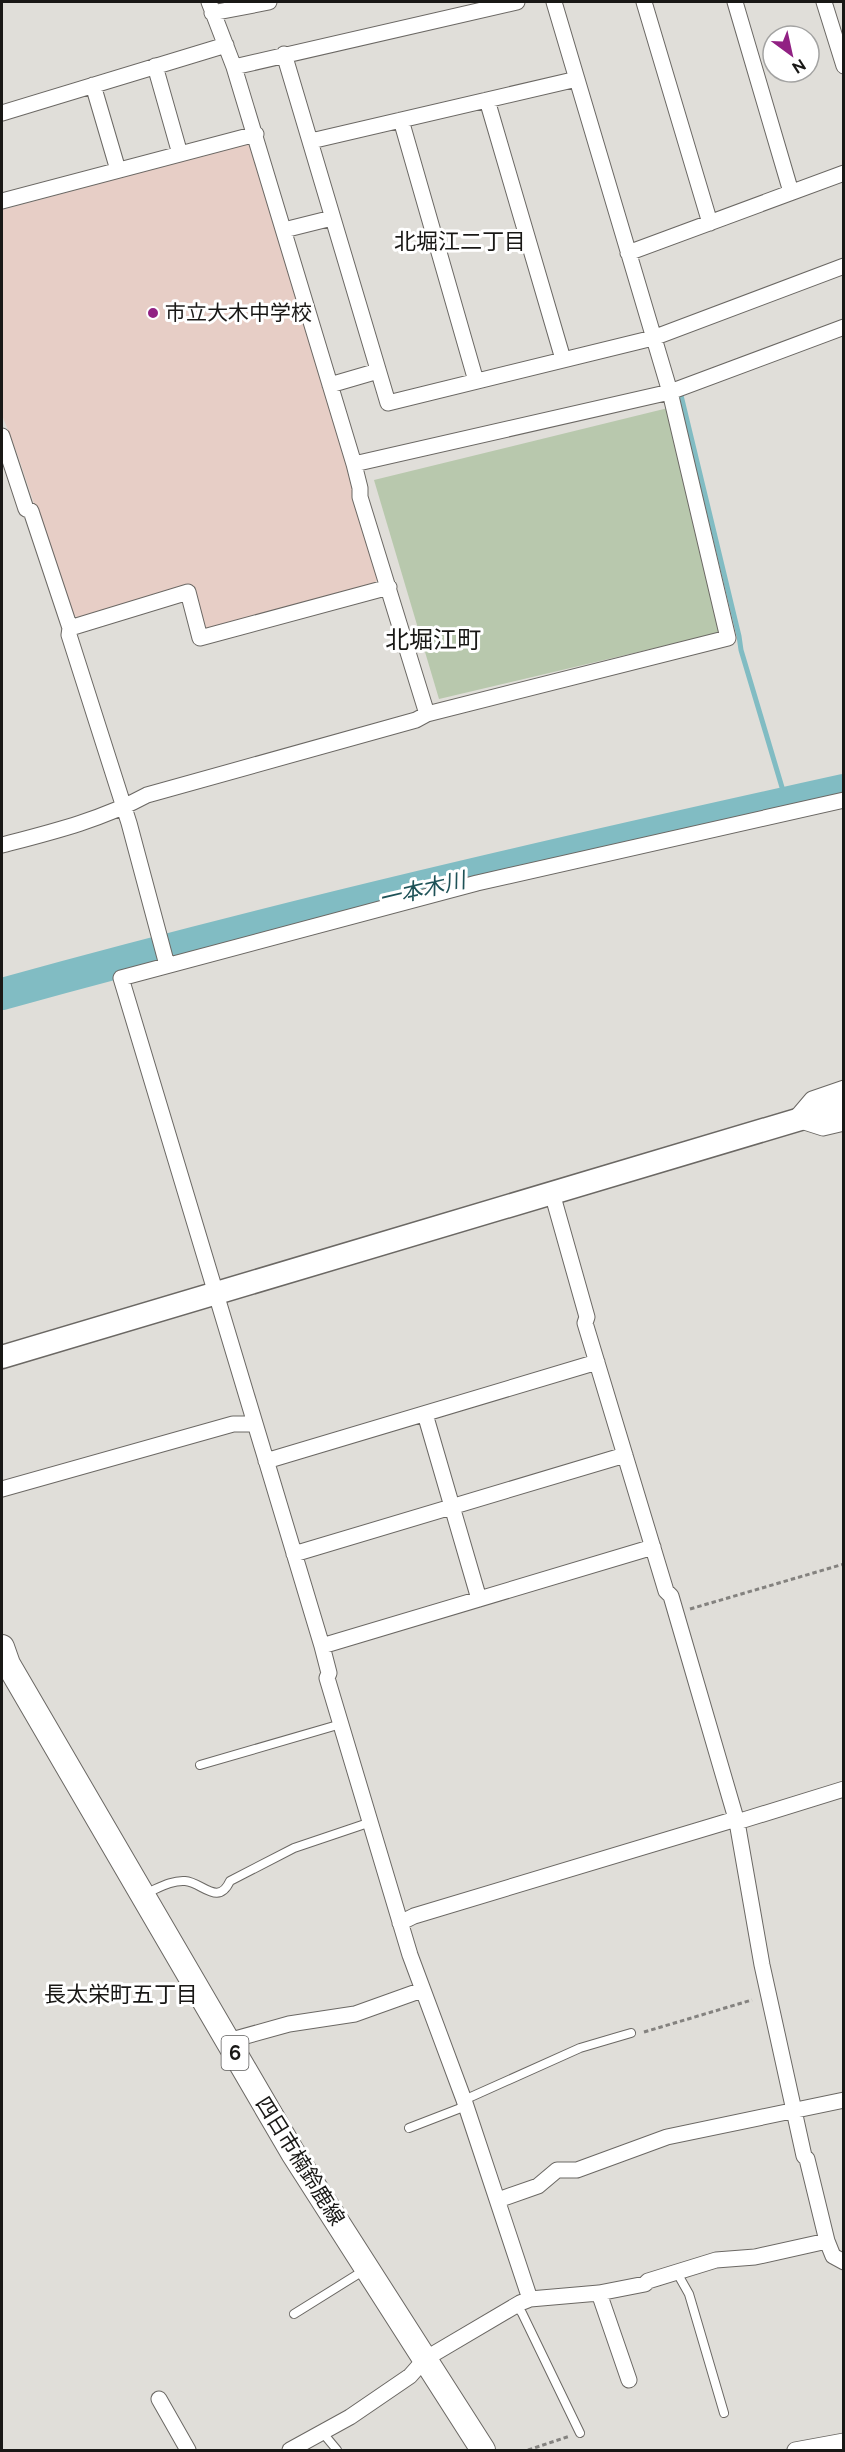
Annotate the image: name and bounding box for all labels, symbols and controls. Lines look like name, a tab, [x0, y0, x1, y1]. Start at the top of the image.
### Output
north arrow	[761, 24, 821, 84]
text: N	[789, 55, 809, 77]
district label: 北堀江二丁目	[394, 228, 526, 254]
place label: 市立大木中学校	[165, 300, 312, 325]
marker: 市立大木中学校	[146, 306, 160, 320]
district label: 北堀江町	[385, 625, 481, 654]
water label: 一本木川	[376, 866, 470, 912]
district label: 長太栄町五丁目	[44, 1981, 198, 2007]
road number: 6	[222, 2036, 248, 2070]
street label: 四日市楠鈴鹿線	[251, 2092, 350, 2230]

